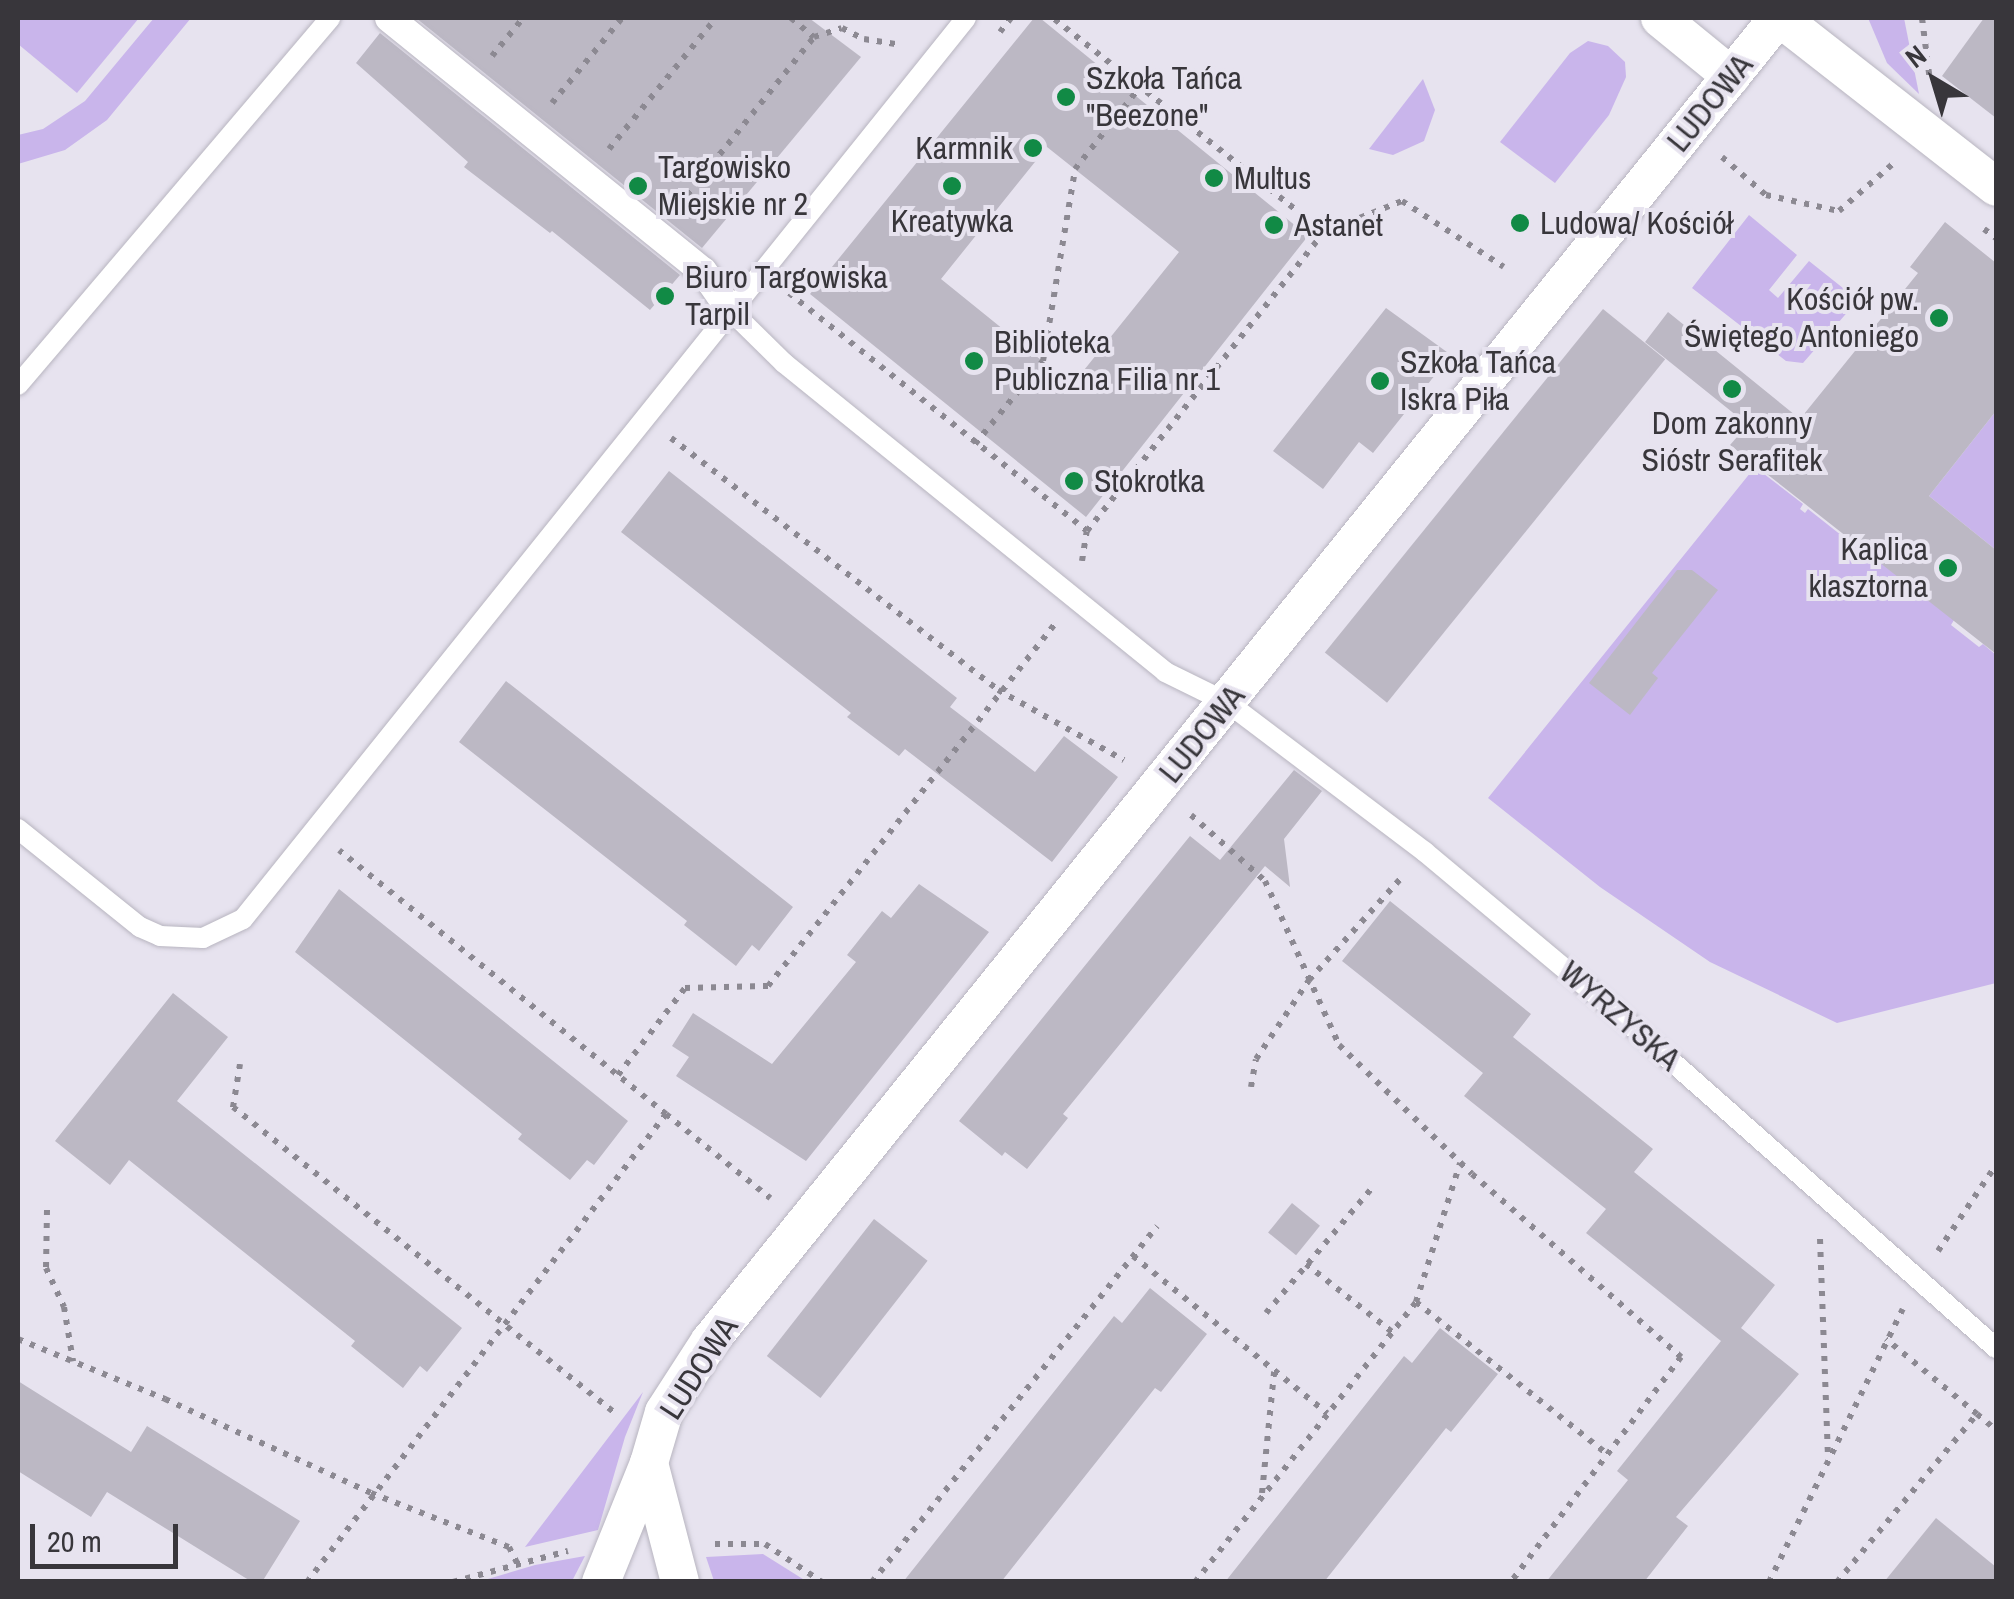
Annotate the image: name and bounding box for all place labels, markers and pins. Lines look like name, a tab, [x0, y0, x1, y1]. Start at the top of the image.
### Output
place label: Szkoła Tańca "Beezone"	[1086, 60, 1243, 135]
marker: Szkoła Tańca "Beezone"	[1055, 86, 1077, 108]
place label: Karmnik	[915, 129, 1013, 167]
marker: Karmnik	[1022, 137, 1044, 159]
place label: Targowisko Miejskie nr 2	[658, 149, 808, 224]
place label: Multus	[1234, 159, 1311, 197]
marker: Multus	[1203, 167, 1225, 189]
marker: Targowisko Miejskie nr 2	[627, 175, 649, 197]
marker: Kreatywka	[941, 175, 963, 197]
place label: Kreatywka	[891, 202, 1013, 240]
place label: Ludowa/ Kościół	[1540, 204, 1733, 242]
place label: Astanet	[1294, 206, 1383, 244]
marker: Ludowa/ Kościół	[1509, 212, 1531, 234]
marker: Astanet	[1263, 214, 1285, 236]
place label: Biuro Targowiska Tarpil	[685, 259, 888, 334]
place label: Kościół pw. Świętego Antoniego	[1683, 281, 1919, 356]
marker: Biuro Targowiska Tarpil	[654, 285, 676, 307]
marker: Kościół pw. Świętego Antoniego	[1928, 307, 1950, 329]
place label: Biblioteka Publiczna Filia nr 1	[994, 324, 1220, 399]
place label: Szkoła Tańca Iskra Piła	[1400, 344, 1557, 419]
marker: Biblioteka Publiczna Filia nr 1	[963, 350, 985, 372]
marker: Szkoła Tańca Iskra Piła	[1369, 370, 1391, 392]
marker: Dom zakonny Sióstr Serafitek	[1721, 378, 1743, 400]
place label: Dom zakonny Sióstr Serafitek	[1642, 405, 1822, 480]
place label: Stokrotka	[1094, 462, 1205, 500]
marker: Stokrotka	[1063, 470, 1085, 492]
place label: Kaplica klasztorna	[1808, 531, 1928, 606]
marker: Kaplica klasztorna	[1937, 557, 1959, 579]

